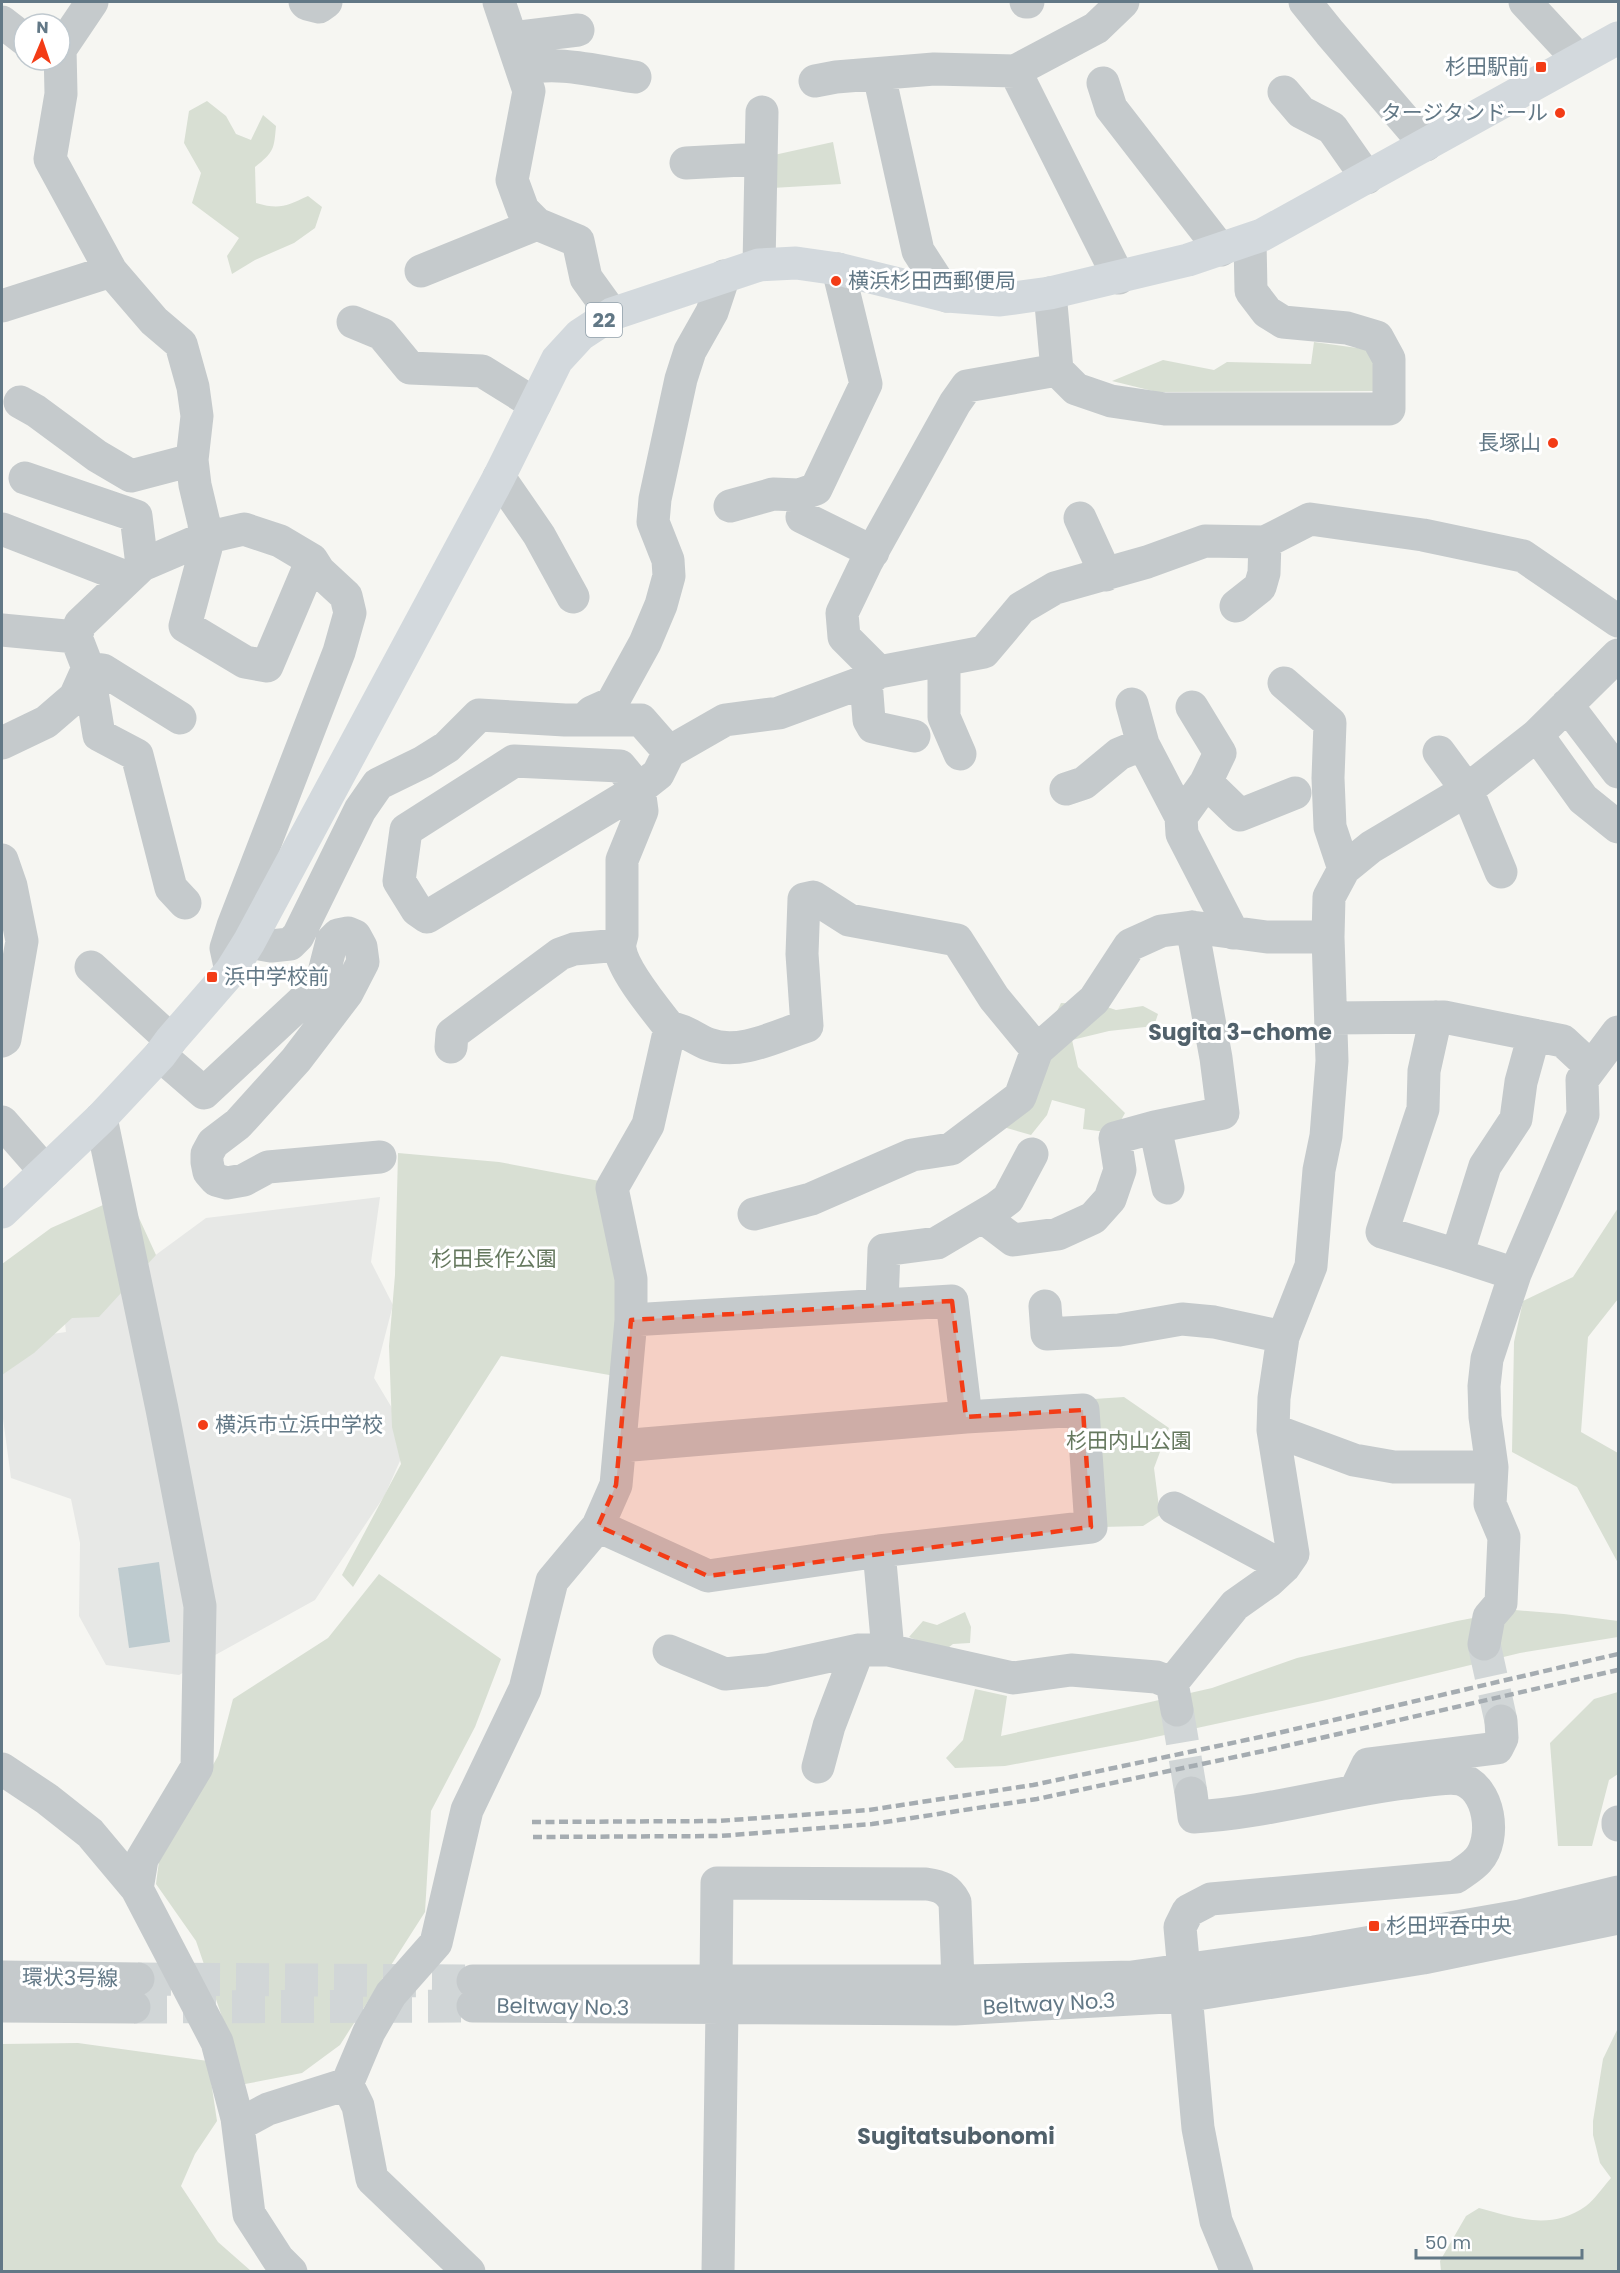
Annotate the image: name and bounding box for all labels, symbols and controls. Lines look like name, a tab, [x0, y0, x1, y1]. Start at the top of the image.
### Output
north arrow	[12, 12, 72, 72]
text: N	[36, 16, 49, 39]
place label: 杉田駅前	[1445, 52, 1529, 81]
marker: 杉田駅前	[1534, 60, 1548, 74]
place label: タージタンドール	[1381, 98, 1548, 127]
marker: タージタンドール	[1553, 106, 1567, 120]
place label: 横浜杉田西郵便局	[848, 266, 1016, 295]
marker: 横浜杉田西郵便局	[829, 274, 843, 288]
road number: 22	[586, 303, 622, 337]
place label: 長塚山	[1478, 428, 1541, 457]
marker: 長塚山	[1546, 436, 1560, 450]
place label: 浜中学校前	[224, 962, 329, 991]
marker: 浜中学校前	[205, 970, 219, 984]
district label: Sugita 3-chome	[1148, 1017, 1332, 1048]
park label: 杉田長作公園	[431, 1244, 557, 1273]
place label: 横浜市立浜中学校	[215, 1410, 383, 1439]
marker: 横浜市立浜中学校	[196, 1418, 210, 1432]
park label: 杉田内山公園	[1066, 1426, 1192, 1455]
place label: 杉田坪呑中央	[1386, 1911, 1512, 1940]
marker: 杉田坪呑中央	[1367, 1919, 1381, 1933]
street label: 環状3号線	[22, 1962, 118, 1993]
street label: Beltway No.3	[982, 1986, 1116, 2021]
street label: Beltway No.3	[497, 1991, 630, 2022]
district label: Sugitatsubonomi	[857, 2121, 1055, 2152]
scale bar	[1416, 2222, 1582, 2260]
text: 50 m	[1425, 2230, 1471, 2255]

